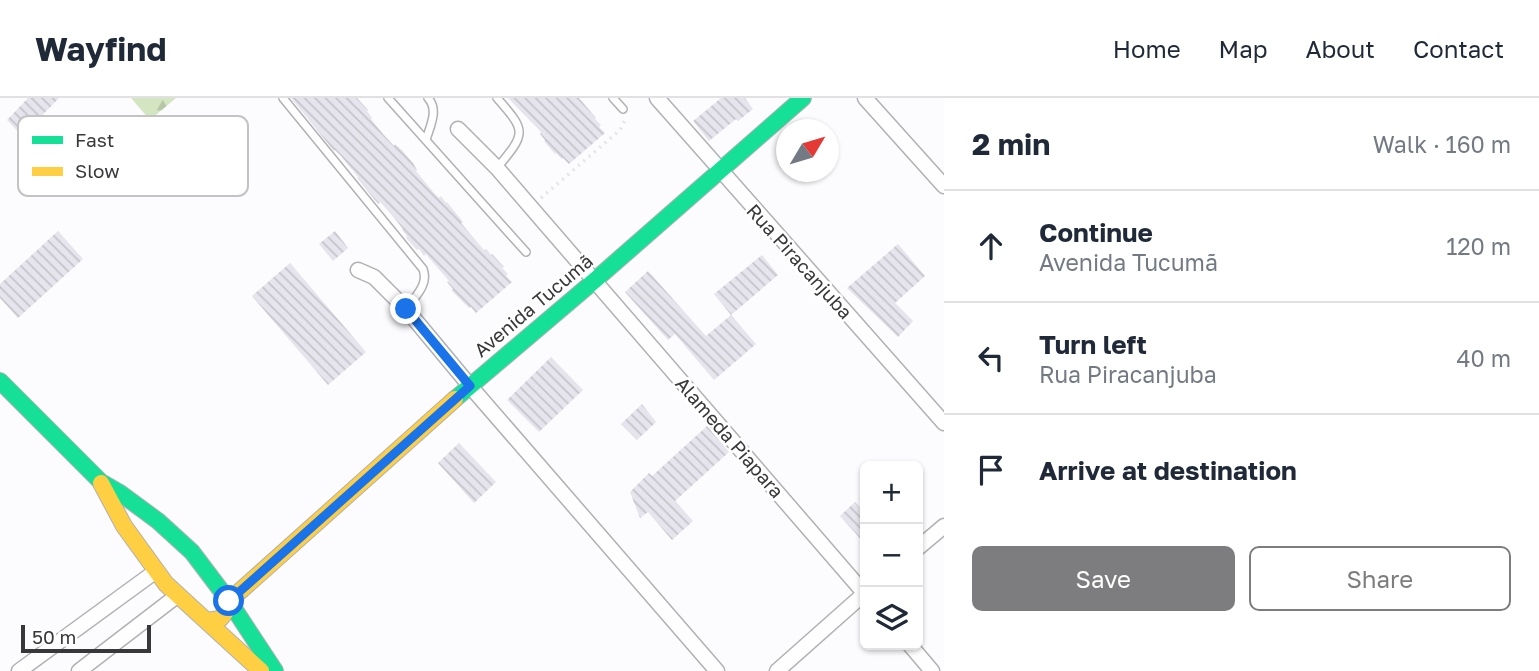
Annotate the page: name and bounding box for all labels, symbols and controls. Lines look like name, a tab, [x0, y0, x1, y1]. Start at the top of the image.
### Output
text: Wayfind	[35, 29, 166, 68]
text: Home	[1113, 34, 1181, 63]
text: Map	[1219, 34, 1268, 63]
text: About	[1306, 34, 1375, 63]
text: Contact	[1413, 34, 1504, 63]
legend	[18, 116, 248, 196]
north arrow	[776, 119, 839, 182]
text: 2 min	[972, 126, 1050, 162]
text: Fast	[75, 128, 114, 151]
text: Walk · 160 m	[1373, 130, 1511, 158]
text: Slow	[75, 159, 120, 182]
street label: Rua Piracanjuba	[742, 199, 858, 323]
text: Continue	[1039, 217, 1153, 248]
icon: ahead	[972, 227, 1010, 265]
text: 120 m	[1446, 232, 1511, 260]
text: Avenida Tucumã	[1039, 248, 1218, 276]
street label: Avenida Tucumã	[469, 249, 597, 361]
route end	[390, 293, 421, 324]
text: Turn left	[1039, 329, 1147, 360]
icon: left	[972, 339, 1010, 377]
text: 40 m	[1457, 344, 1511, 372]
text: Rua Piracanjuba	[1039, 360, 1217, 388]
street label: Alameda Piapara	[671, 372, 789, 502]
icon: arrive	[972, 451, 1010, 489]
text: Arrive at destination	[1039, 455, 1297, 486]
map controls	[860, 461, 923, 650]
button: +	[860, 461, 923, 524]
button: −	[860, 524, 923, 587]
button: Save	[972, 546, 1235, 611]
button: Share	[1249, 546, 1511, 611]
route start	[213, 585, 244, 616]
button: layers	[860, 587, 923, 650]
scale bar	[21, 622, 150, 654]
text: 50 m	[32, 625, 76, 648]

